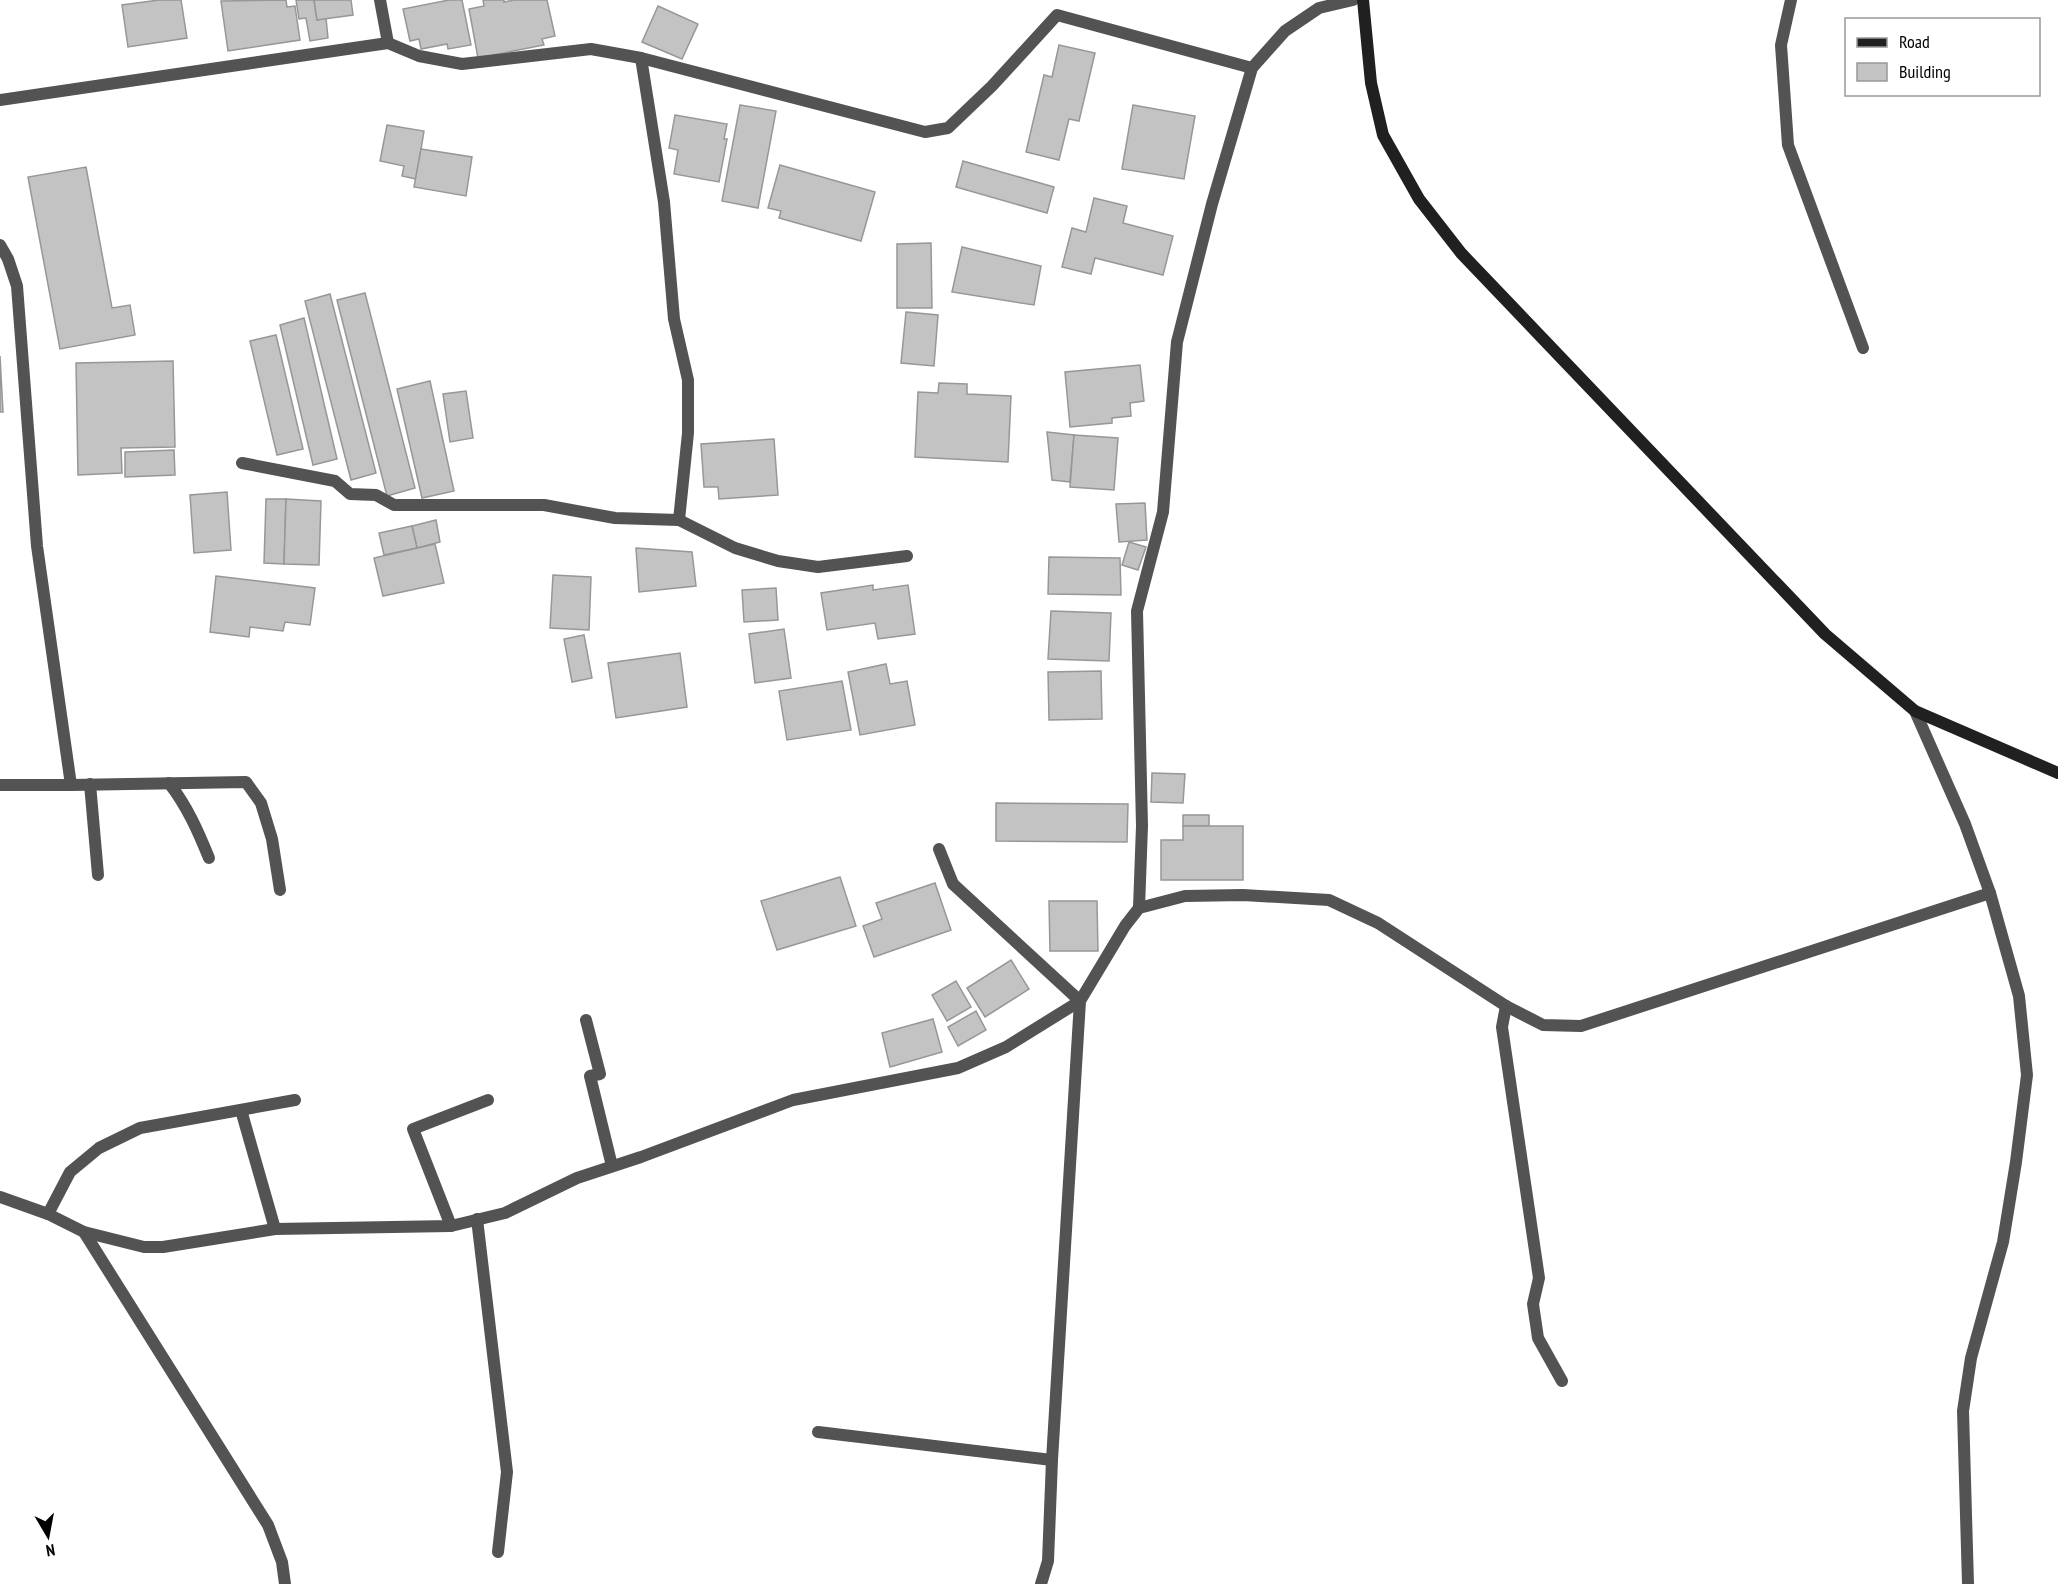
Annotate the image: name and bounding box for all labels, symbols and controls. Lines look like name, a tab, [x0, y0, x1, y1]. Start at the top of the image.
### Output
legend	[1845, 18, 2040, 96]
text: Road	[1899, 30, 1930, 53]
text: Building	[1899, 60, 1951, 83]
north arrow	[18, 1506, 78, 1566]
text: N	[45, 1540, 57, 1561]

